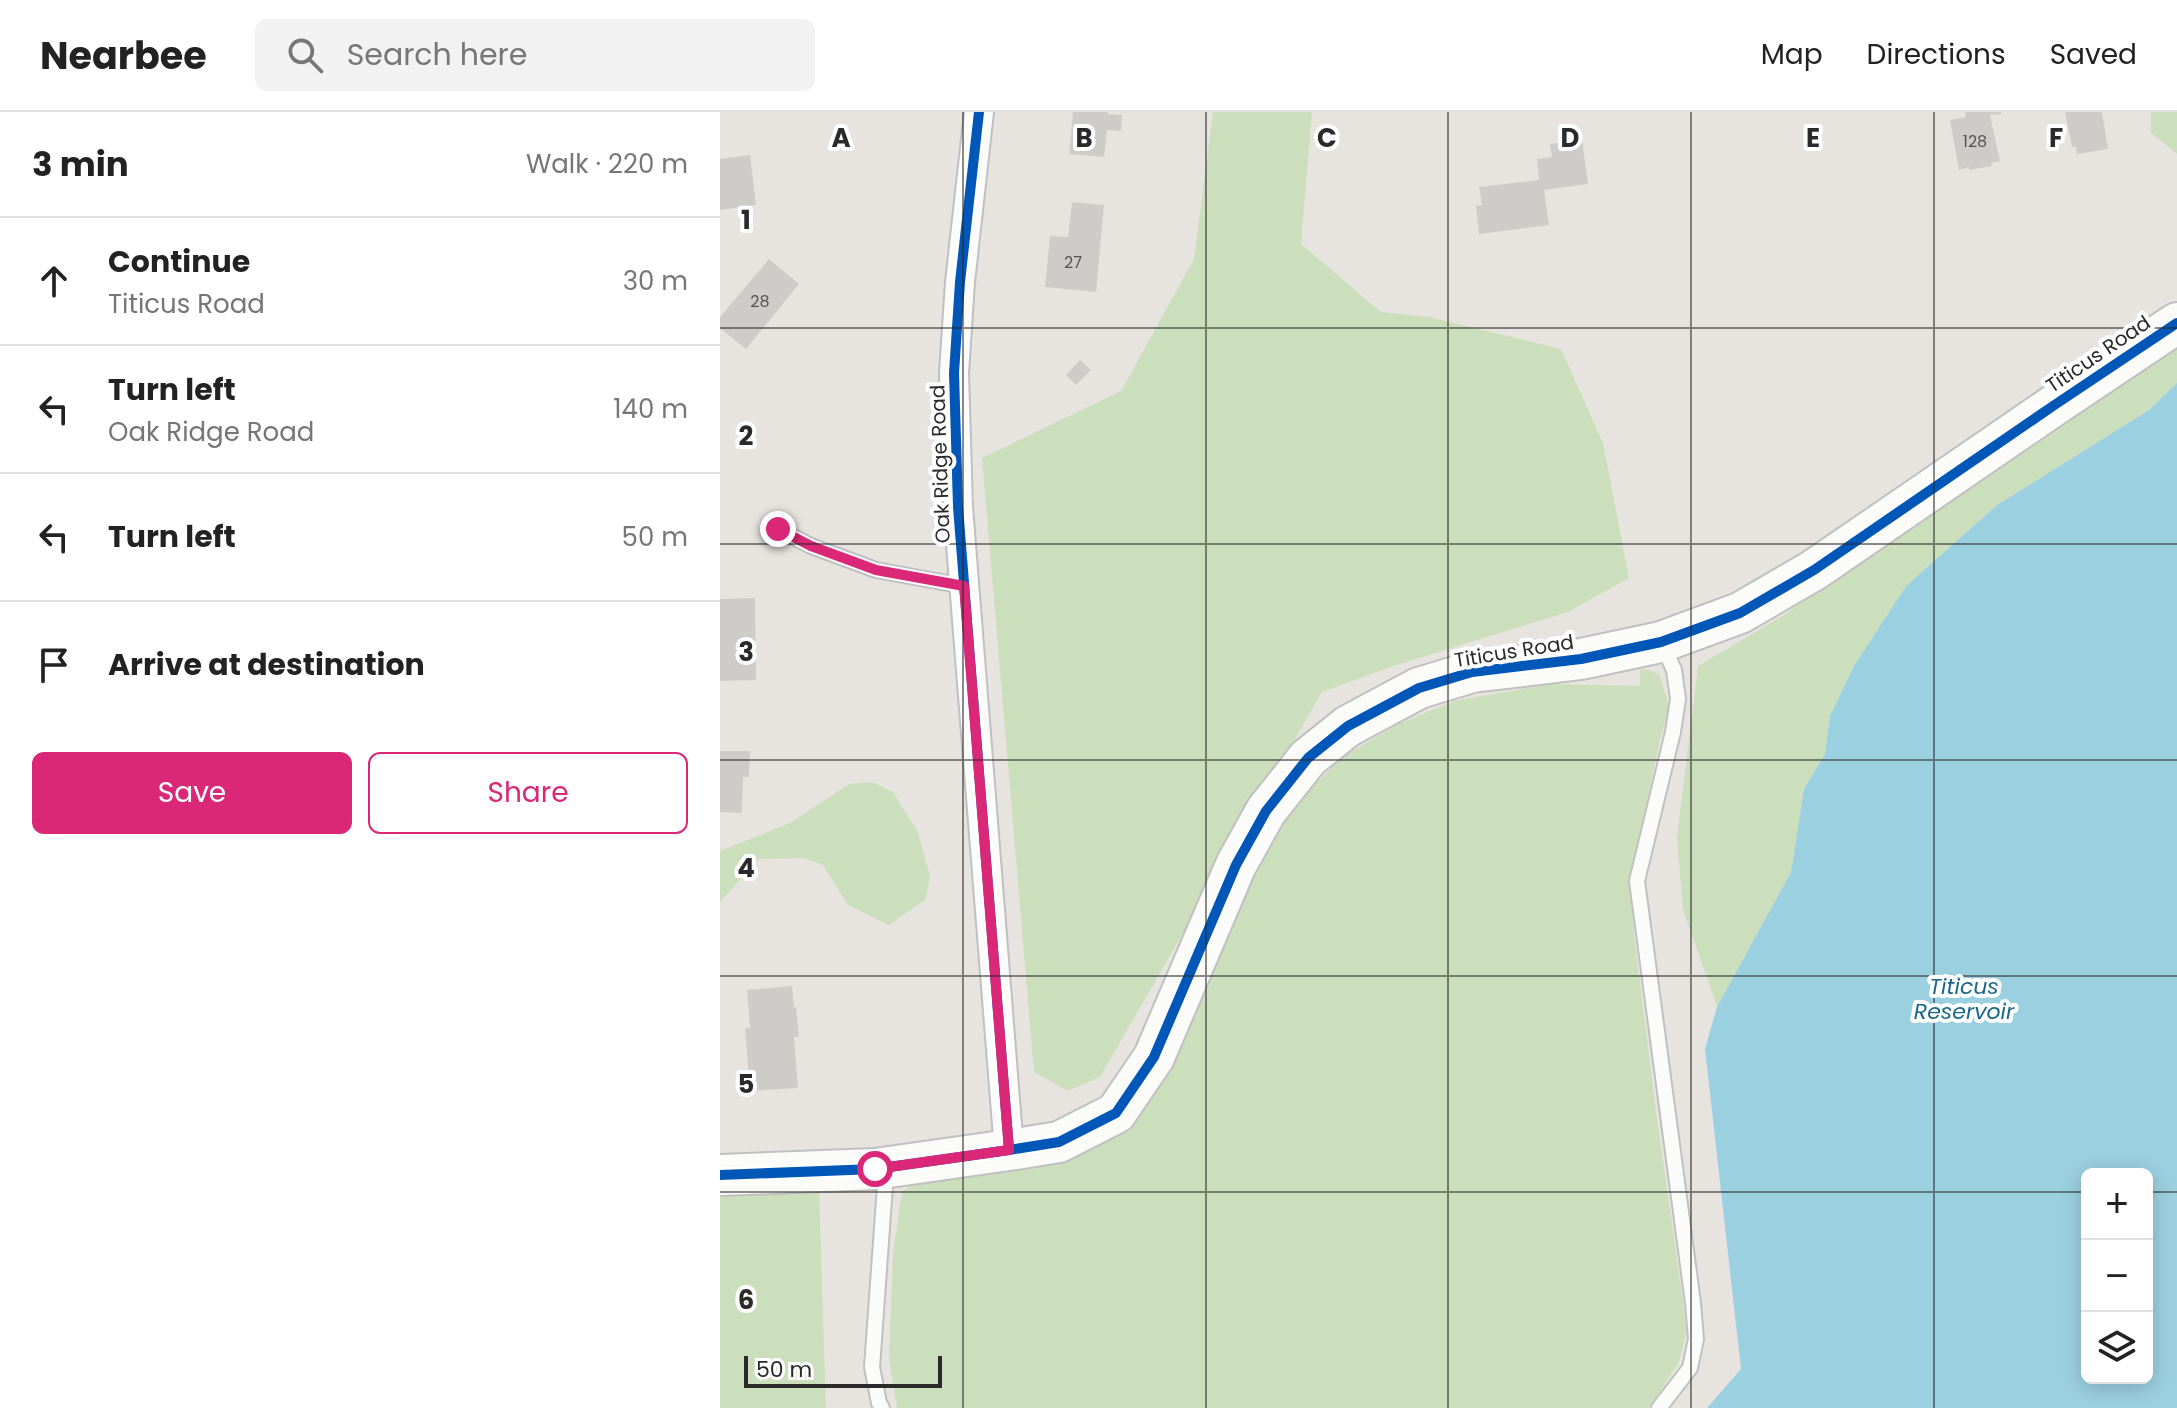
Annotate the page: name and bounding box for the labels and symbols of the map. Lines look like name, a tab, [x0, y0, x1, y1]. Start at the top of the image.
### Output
text: A	[831, 120, 851, 156]
text: B	[1075, 120, 1093, 156]
text: C	[1317, 120, 1337, 156]
text: D	[1561, 120, 1580, 156]
text: E	[1806, 120, 1820, 156]
text: F	[2049, 120, 2063, 156]
house number: 128	[1963, 130, 1987, 153]
text: 1	[741, 202, 751, 238]
house number: 27	[1064, 251, 1082, 274]
house number: 28	[750, 290, 770, 313]
street label: Titicus Road	[2040, 309, 2156, 399]
street label: Oak Ridge Road	[923, 384, 957, 544]
text: 2	[739, 418, 754, 454]
route end	[760, 511, 796, 547]
street label: Titicus Road	[1452, 628, 1576, 674]
text: 3	[738, 634, 754, 670]
text: 4	[737, 850, 755, 886]
water label: Titicus Reservoir	[1914, 971, 2015, 1027]
text: 5	[738, 1066, 754, 1102]
route start	[857, 1151, 893, 1187]
text: 6	[738, 1282, 754, 1318]
scale bar	[744, 1352, 942, 1388]

